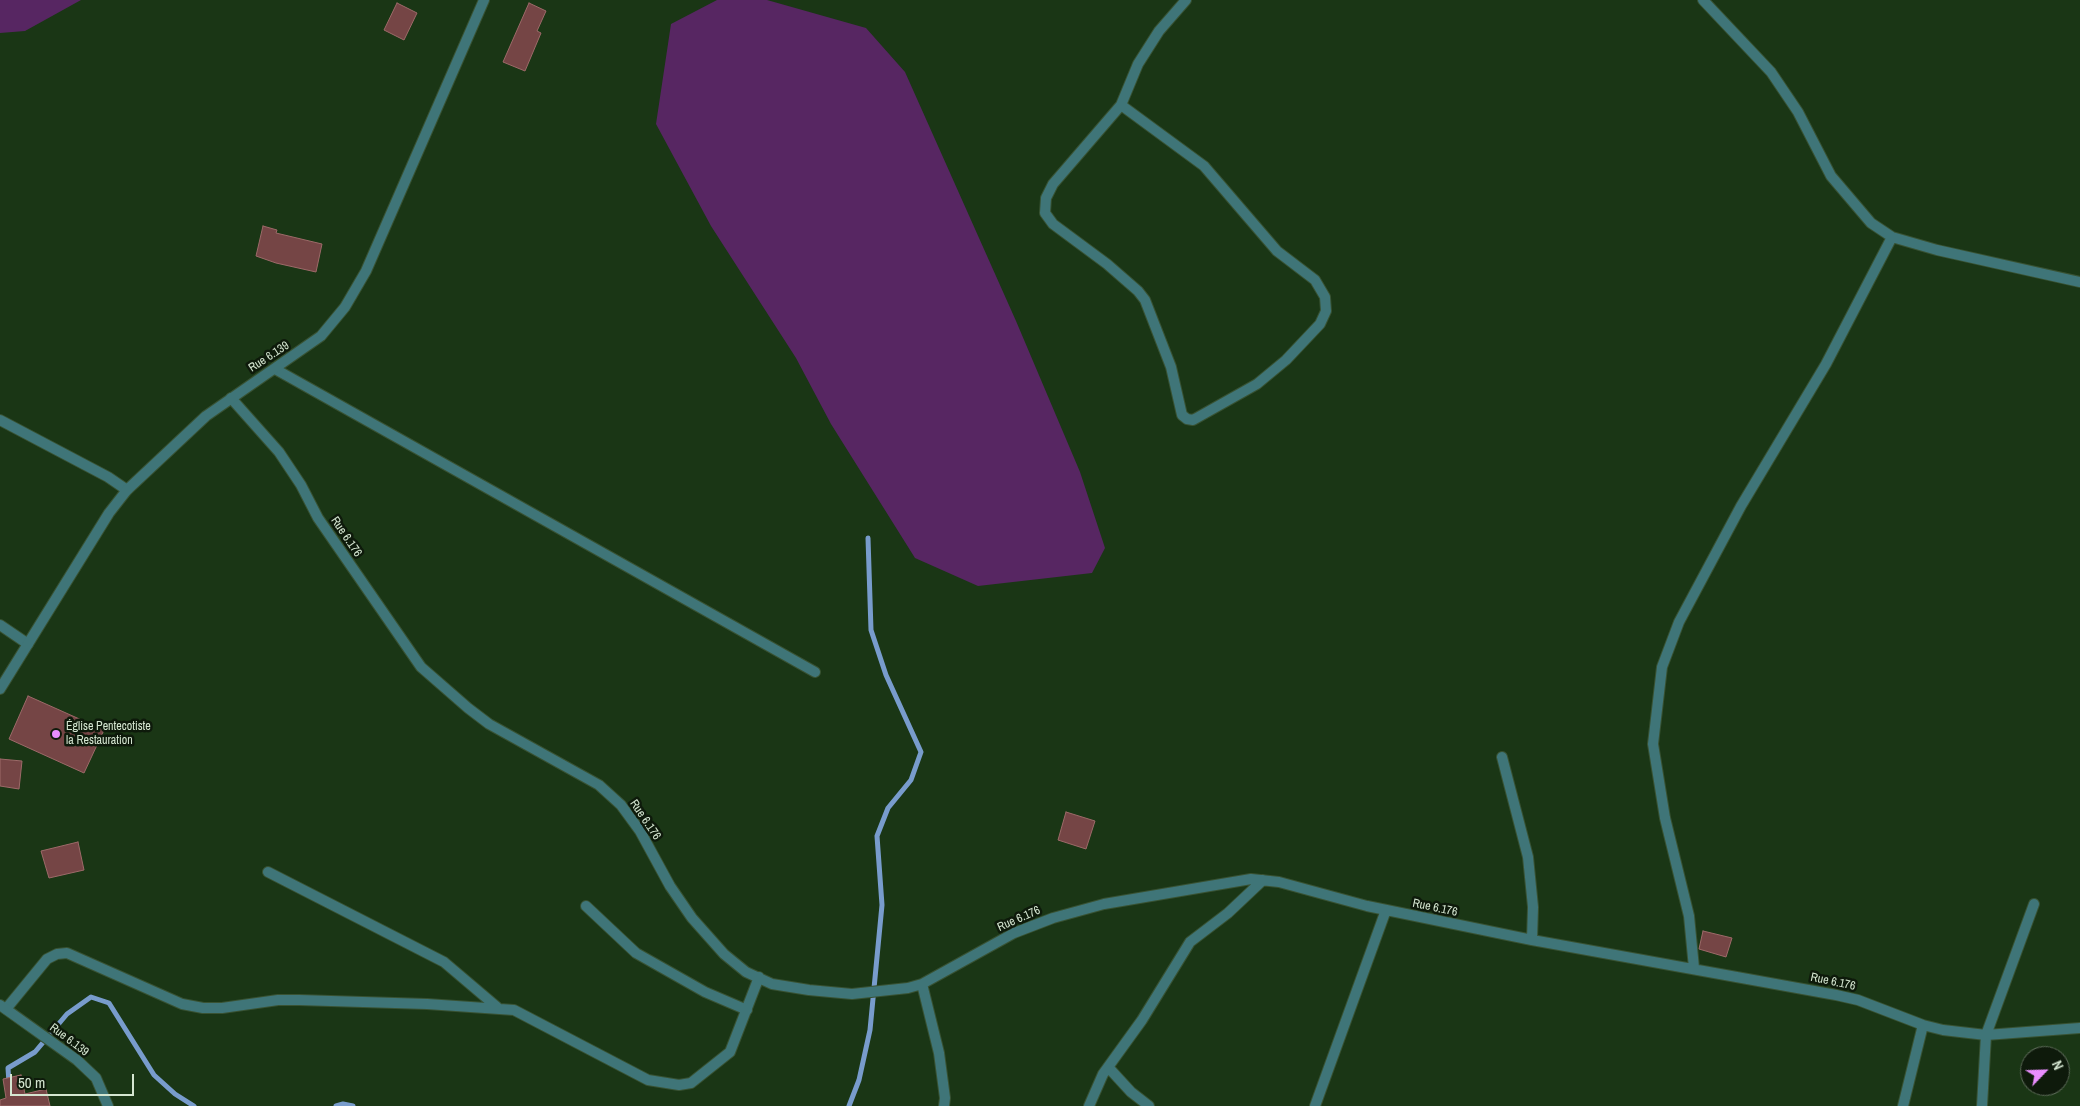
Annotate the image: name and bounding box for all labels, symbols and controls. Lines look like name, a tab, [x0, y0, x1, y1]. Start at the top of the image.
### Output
street label: Rue 6.139	[246, 339, 292, 375]
street label: Rue 6.176	[327, 514, 365, 560]
place label: Église Pentecotiste la Restauration	[66, 720, 151, 748]
marker: Église Pentecotiste la Restauration	[50, 728, 62, 740]
street label: Rue 6.176	[626, 797, 664, 843]
street label: Rue 6.176	[1411, 896, 1459, 920]
street label: Rue 6.176	[995, 903, 1043, 935]
street label: Rue 6.176	[1809, 970, 1857, 994]
street label: Rue 6.139	[47, 1021, 91, 1059]
north arrow	[2020, 1046, 2070, 1096]
text: N	[2048, 1058, 2068, 1073]
scale bar	[12, 1064, 136, 1096]
text: 50 m	[18, 1072, 45, 1093]

